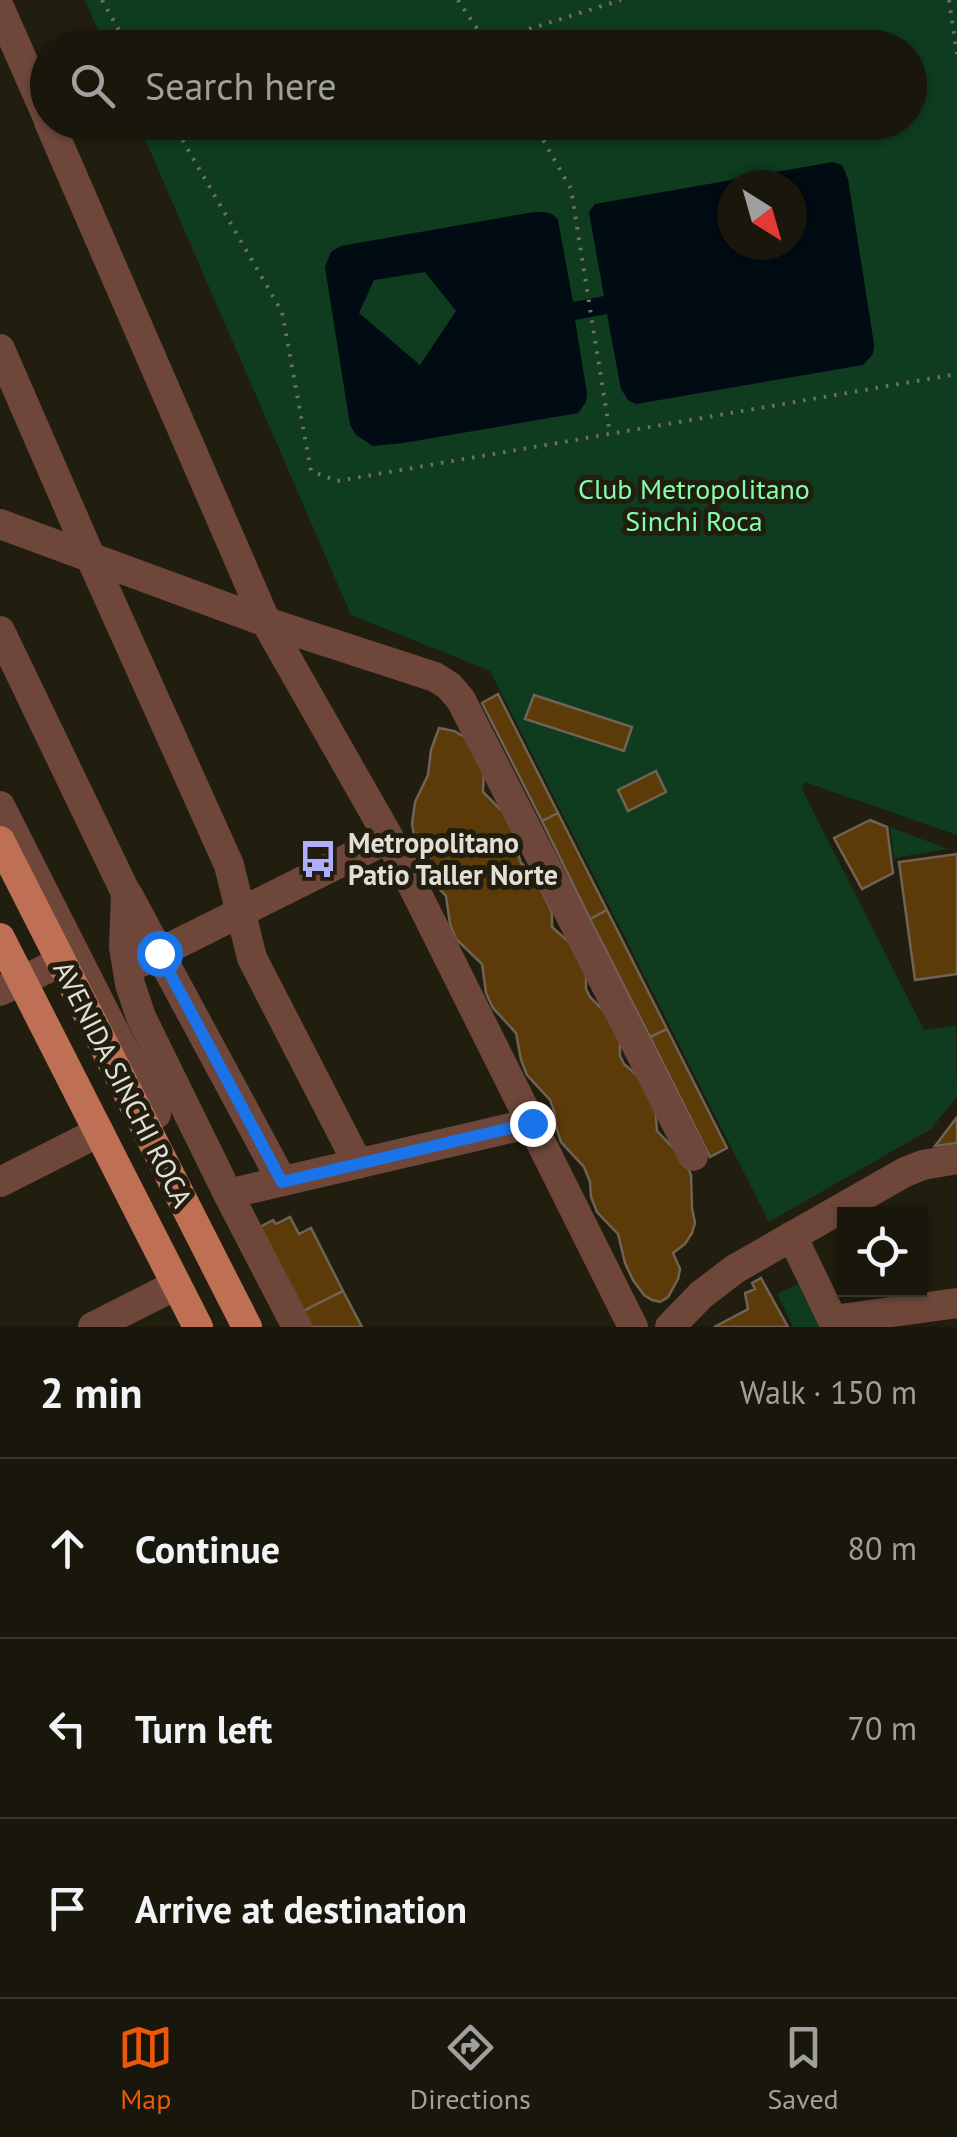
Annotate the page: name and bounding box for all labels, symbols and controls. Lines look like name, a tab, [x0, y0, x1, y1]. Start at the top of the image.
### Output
search box	[30, 30, 927, 140]
icon: search	[65, 58, 120, 113]
text: Search here	[145, 61, 337, 110]
north arrow	[717, 170, 807, 260]
park label: Club Metropolitano Sinchi Roca	[578, 470, 810, 539]
place label: Metropolitano Patio Taller Norte	[348, 824, 558, 893]
bus stop icon: Metropolitano Patio Taller Norte	[297, 838, 339, 880]
route start	[137, 931, 183, 977]
street label: AVENIDA SINCHI ROCA	[45, 954, 202, 1214]
route end	[510, 1101, 556, 1147]
map controls	[837, 1207, 927, 1297]
button: locate	[837, 1207, 927, 1297]
text: 2 min	[40, 1365, 142, 1420]
text: Walk · 150 m	[740, 1371, 917, 1413]
icon: ahead	[40, 1521, 95, 1576]
text: Continue	[135, 1524, 280, 1573]
text: 80 m	[848, 1527, 917, 1569]
icon: left	[40, 1701, 95, 1756]
text: Turn left	[135, 1704, 272, 1753]
text: 70 m	[848, 1707, 917, 1749]
icon: arrive	[40, 1881, 95, 1936]
text: Arrive at destination	[135, 1884, 467, 1933]
tab: Map	[118, 2020, 173, 2117]
tab: Directions	[410, 2020, 531, 2117]
tab: Saved	[767, 2020, 839, 2117]

